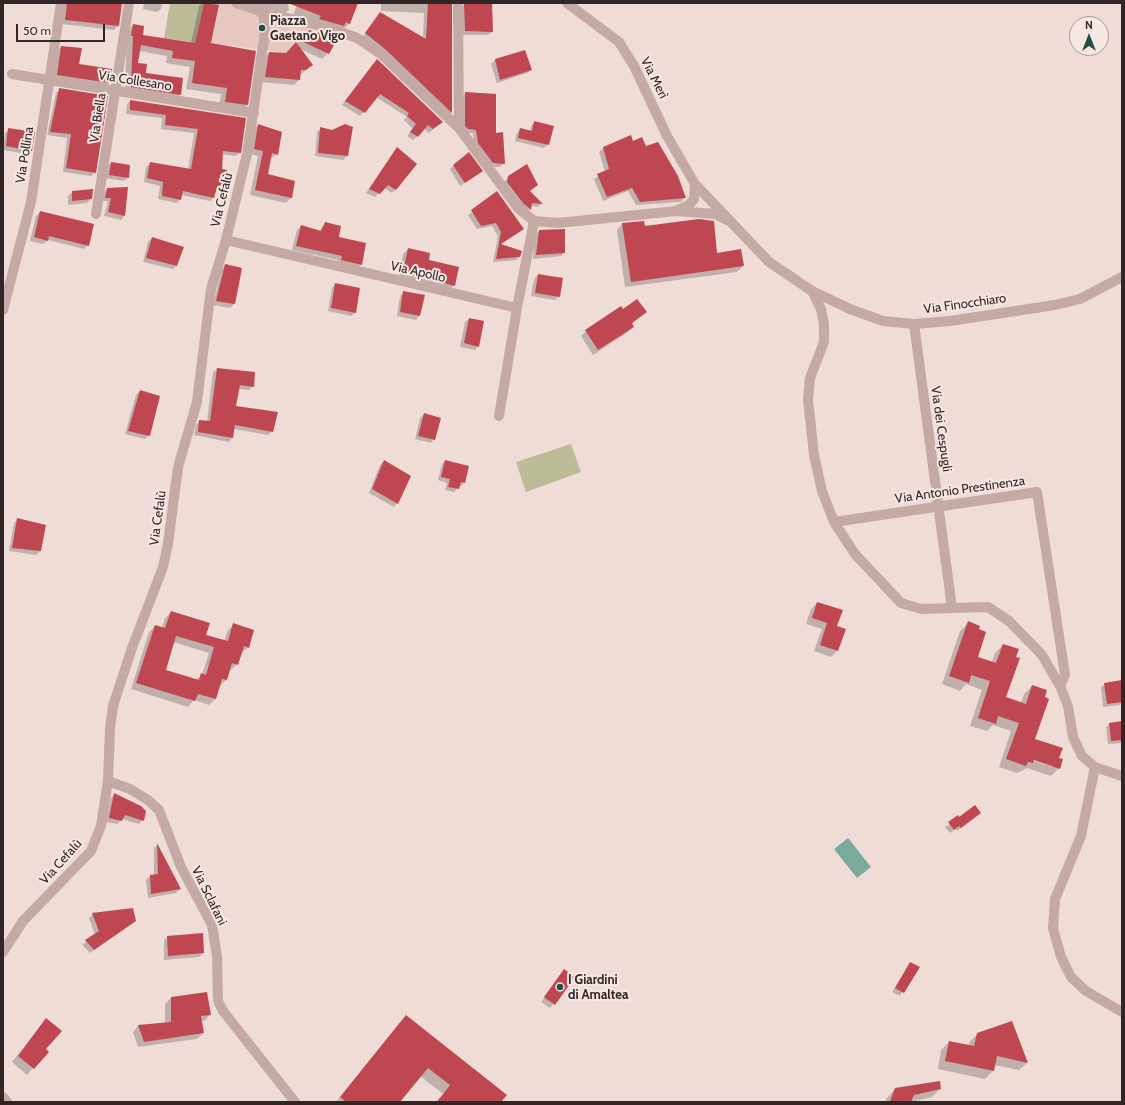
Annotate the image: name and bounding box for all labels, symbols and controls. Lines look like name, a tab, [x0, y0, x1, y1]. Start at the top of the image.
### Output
place label: Piazza Gaetano Vigo	[270, 13, 345, 44]
scale bar	[18, 16, 107, 42]
north arrow	[1069, 16, 1109, 56]
text: N	[1085, 18, 1093, 32]
text: 50 m	[23, 23, 51, 38]
marker: Piazza Gaetano Vigo	[257, 23, 267, 33]
street label: Via Merì	[637, 55, 671, 101]
street label: Via Collesano	[97, 67, 173, 95]
street label: Via Biella	[86, 92, 110, 144]
street label: Via Pollina	[13, 126, 37, 184]
street label: Via Cefalù	[208, 171, 236, 229]
street label: Via Apollo	[389, 258, 447, 286]
street label: Via Finocchiaro	[923, 290, 1007, 318]
street label: Via dei Cespugli	[927, 385, 955, 473]
street label: Via Antonio Prestinenza	[894, 473, 1026, 507]
street label: Via Cefalù	[146, 490, 170, 546]
street label: Via Cefalù	[37, 836, 85, 888]
street label: Via Sclafani	[188, 864, 230, 928]
place label: I Giardini di Amaltea	[568, 972, 628, 1003]
marker: I Giardini di Amaltea	[555, 982, 565, 992]

